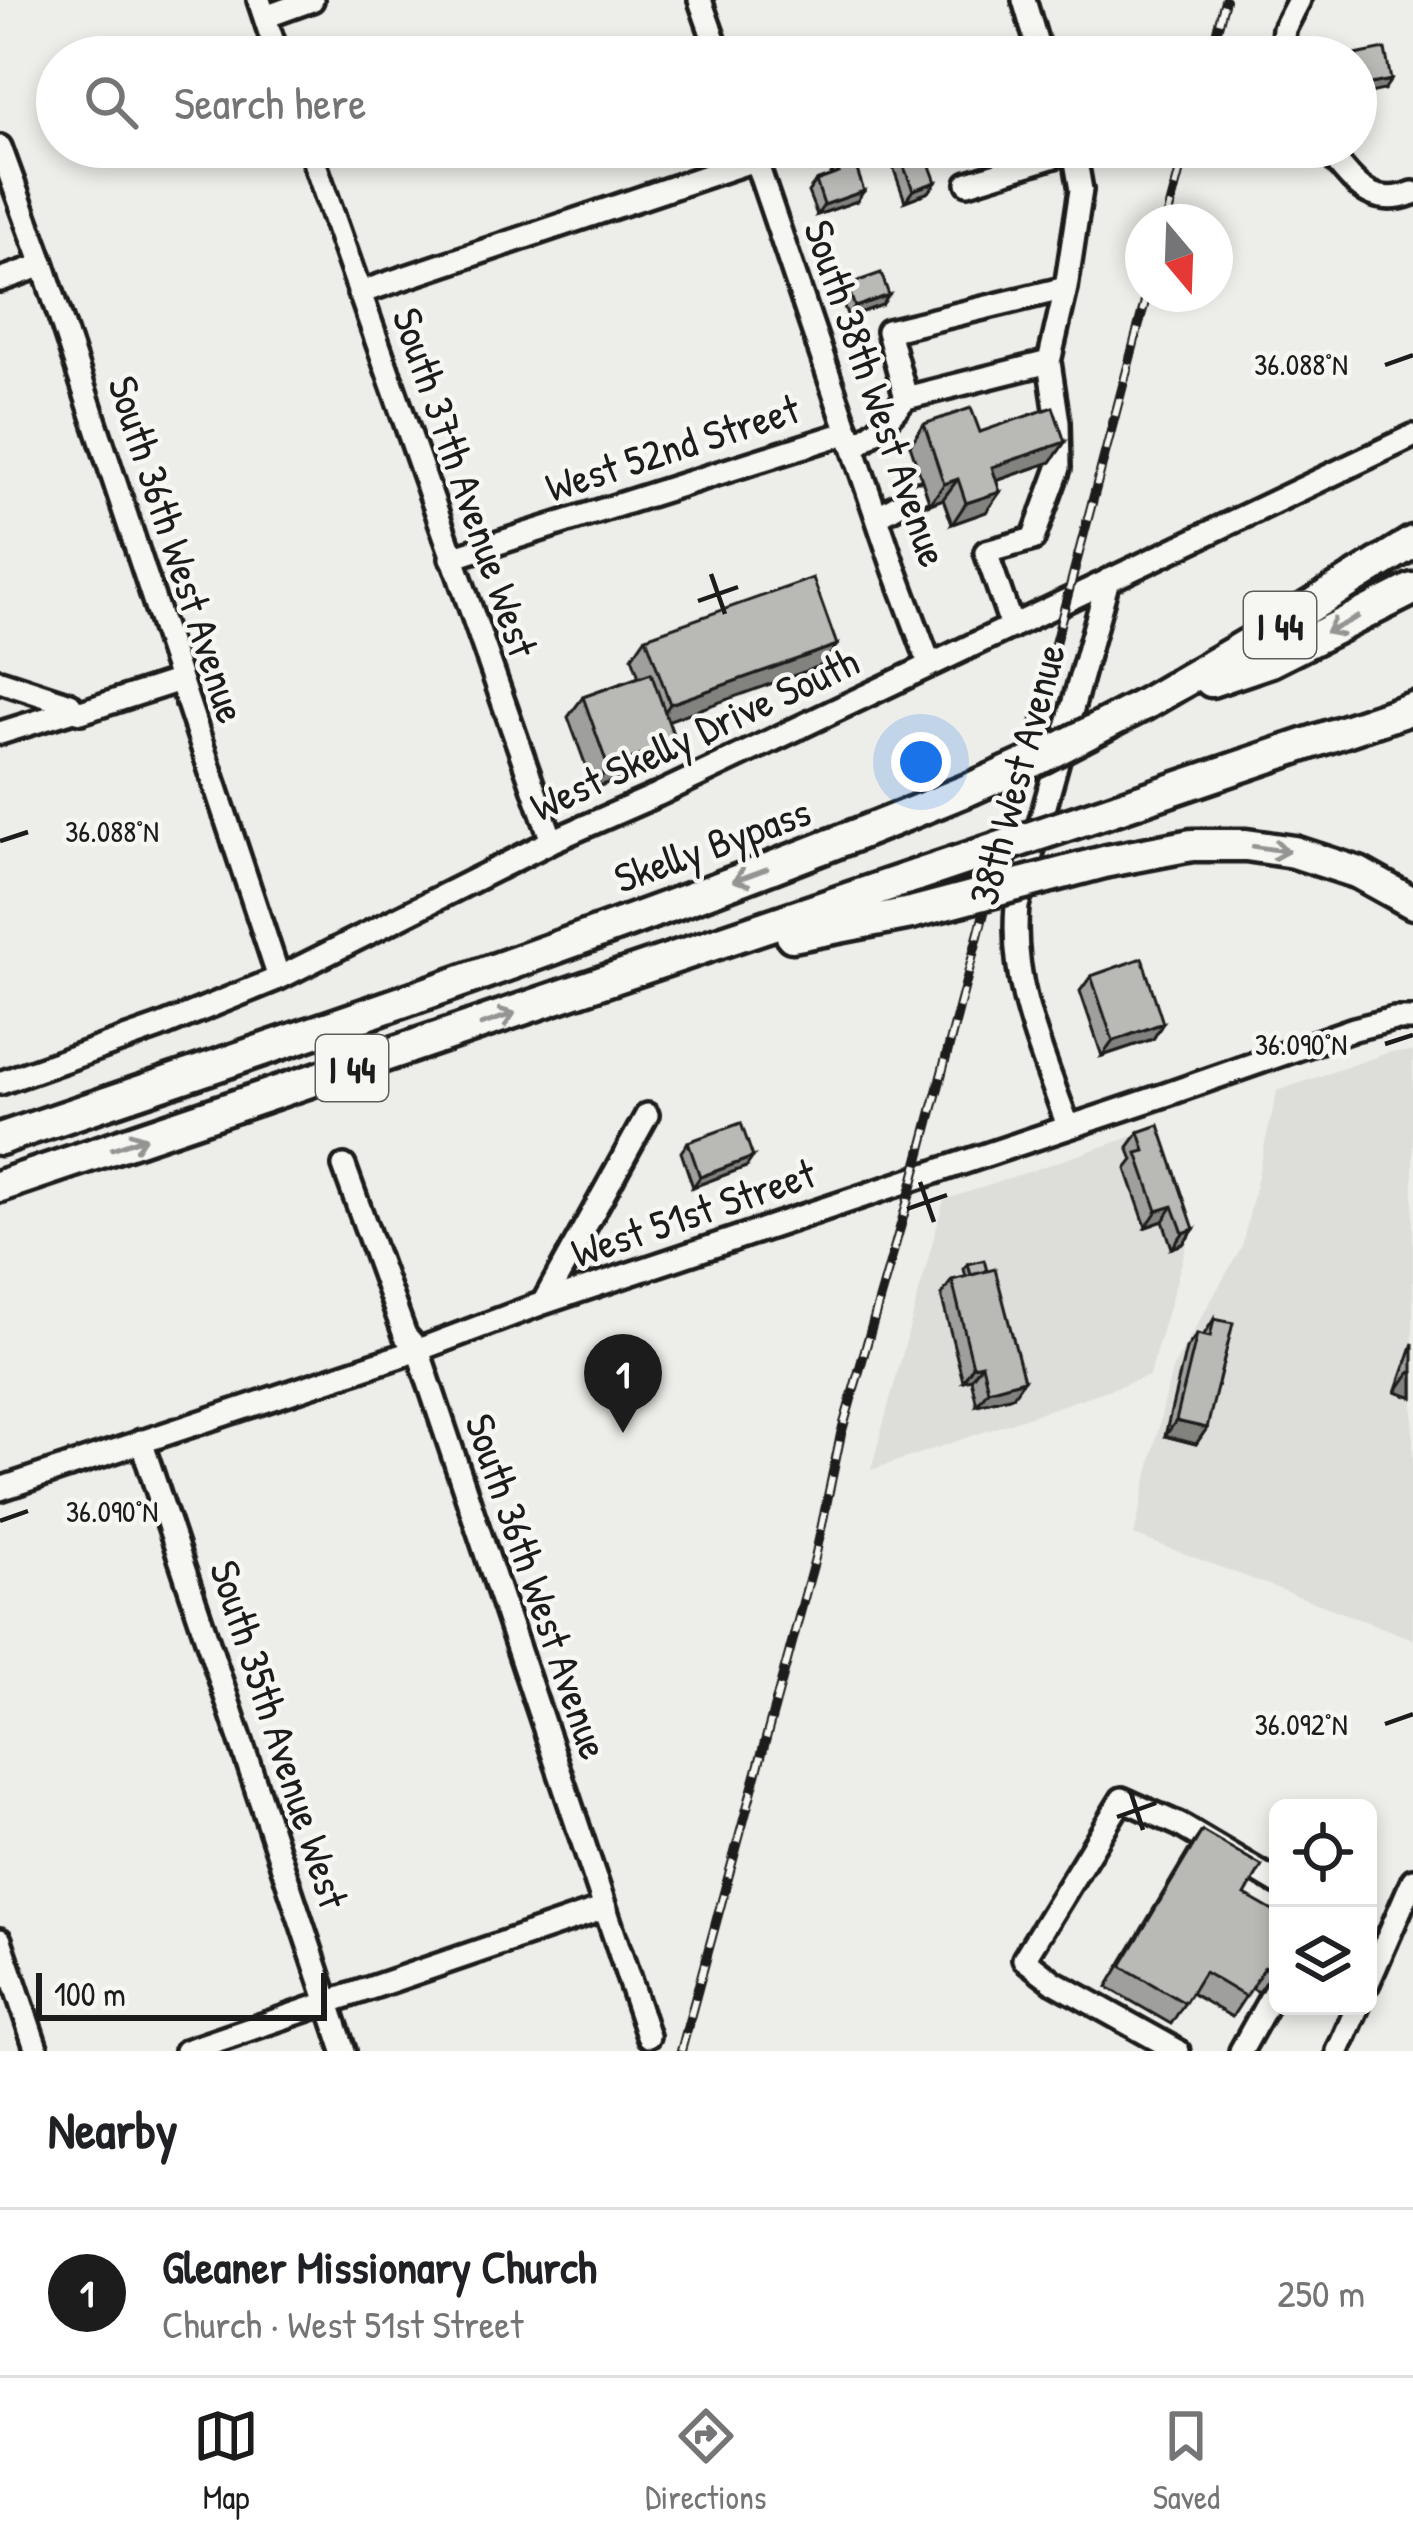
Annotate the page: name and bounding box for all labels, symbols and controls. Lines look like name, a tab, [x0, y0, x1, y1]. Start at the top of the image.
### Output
search box	[36, 36, 1377, 168]
icon: search	[78, 69, 144, 135]
text: Search here	[174, 72, 366, 133]
north arrow	[1125, 204, 1233, 312]
street label: South 38th West Avenue	[791, 212, 963, 574]
street label: South 37th Avenue West	[380, 300, 553, 665]
text: 36.088°N	[1254, 344, 1348, 384]
street label: South 36th West Avenue	[95, 368, 261, 730]
street label: West 52nd Street	[538, 379, 806, 515]
road number: I 44	[1244, 592, 1316, 658]
one-way arrow	[1324, 615, 1360, 638]
street label: West Skelly Drive South	[521, 632, 867, 834]
street label: 38th West Avenue	[954, 637, 1078, 911]
your location	[891, 732, 951, 792]
street label: Skelly Bypass	[606, 782, 818, 906]
text: 36.088°N	[65, 811, 159, 851]
one-way arrow	[1250, 838, 1289, 861]
one-way arrow	[732, 866, 769, 887]
one-way arrow	[478, 1006, 516, 1028]
text: 36.090°N	[1255, 1024, 1347, 1064]
road number: I 44	[316, 1035, 388, 1101]
one-way arrow	[110, 1131, 147, 1152]
street label: West 51st Street	[564, 1144, 823, 1280]
pin: 1	[584, 1334, 662, 1433]
street label: South 36th West Avenue	[452, 1406, 624, 1766]
text: 36.090°N	[66, 1491, 158, 1531]
street label: South 35th Avenue West	[197, 1553, 363, 1916]
text: 36.092°N	[1254, 1704, 1348, 1744]
map controls	[1269, 1799, 1377, 2015]
button: locate	[1269, 1799, 1377, 1907]
button: layers	[1269, 1907, 1377, 2015]
scale bar	[36, 1967, 327, 2020]
text: 100 m	[54, 1972, 126, 2016]
text: Nearby	[48, 2095, 178, 2164]
text: Gleaner Missionary Church	[162, 2236, 597, 2297]
text: 1	[80, 2266, 94, 2319]
text: 250 m	[1277, 2266, 1365, 2319]
text: Church · West 51st Street	[162, 2297, 523, 2350]
tab: Map	[193, 2403, 259, 2519]
tab: Directions	[645, 2403, 767, 2519]
tab: Saved	[1153, 2403, 1220, 2519]

